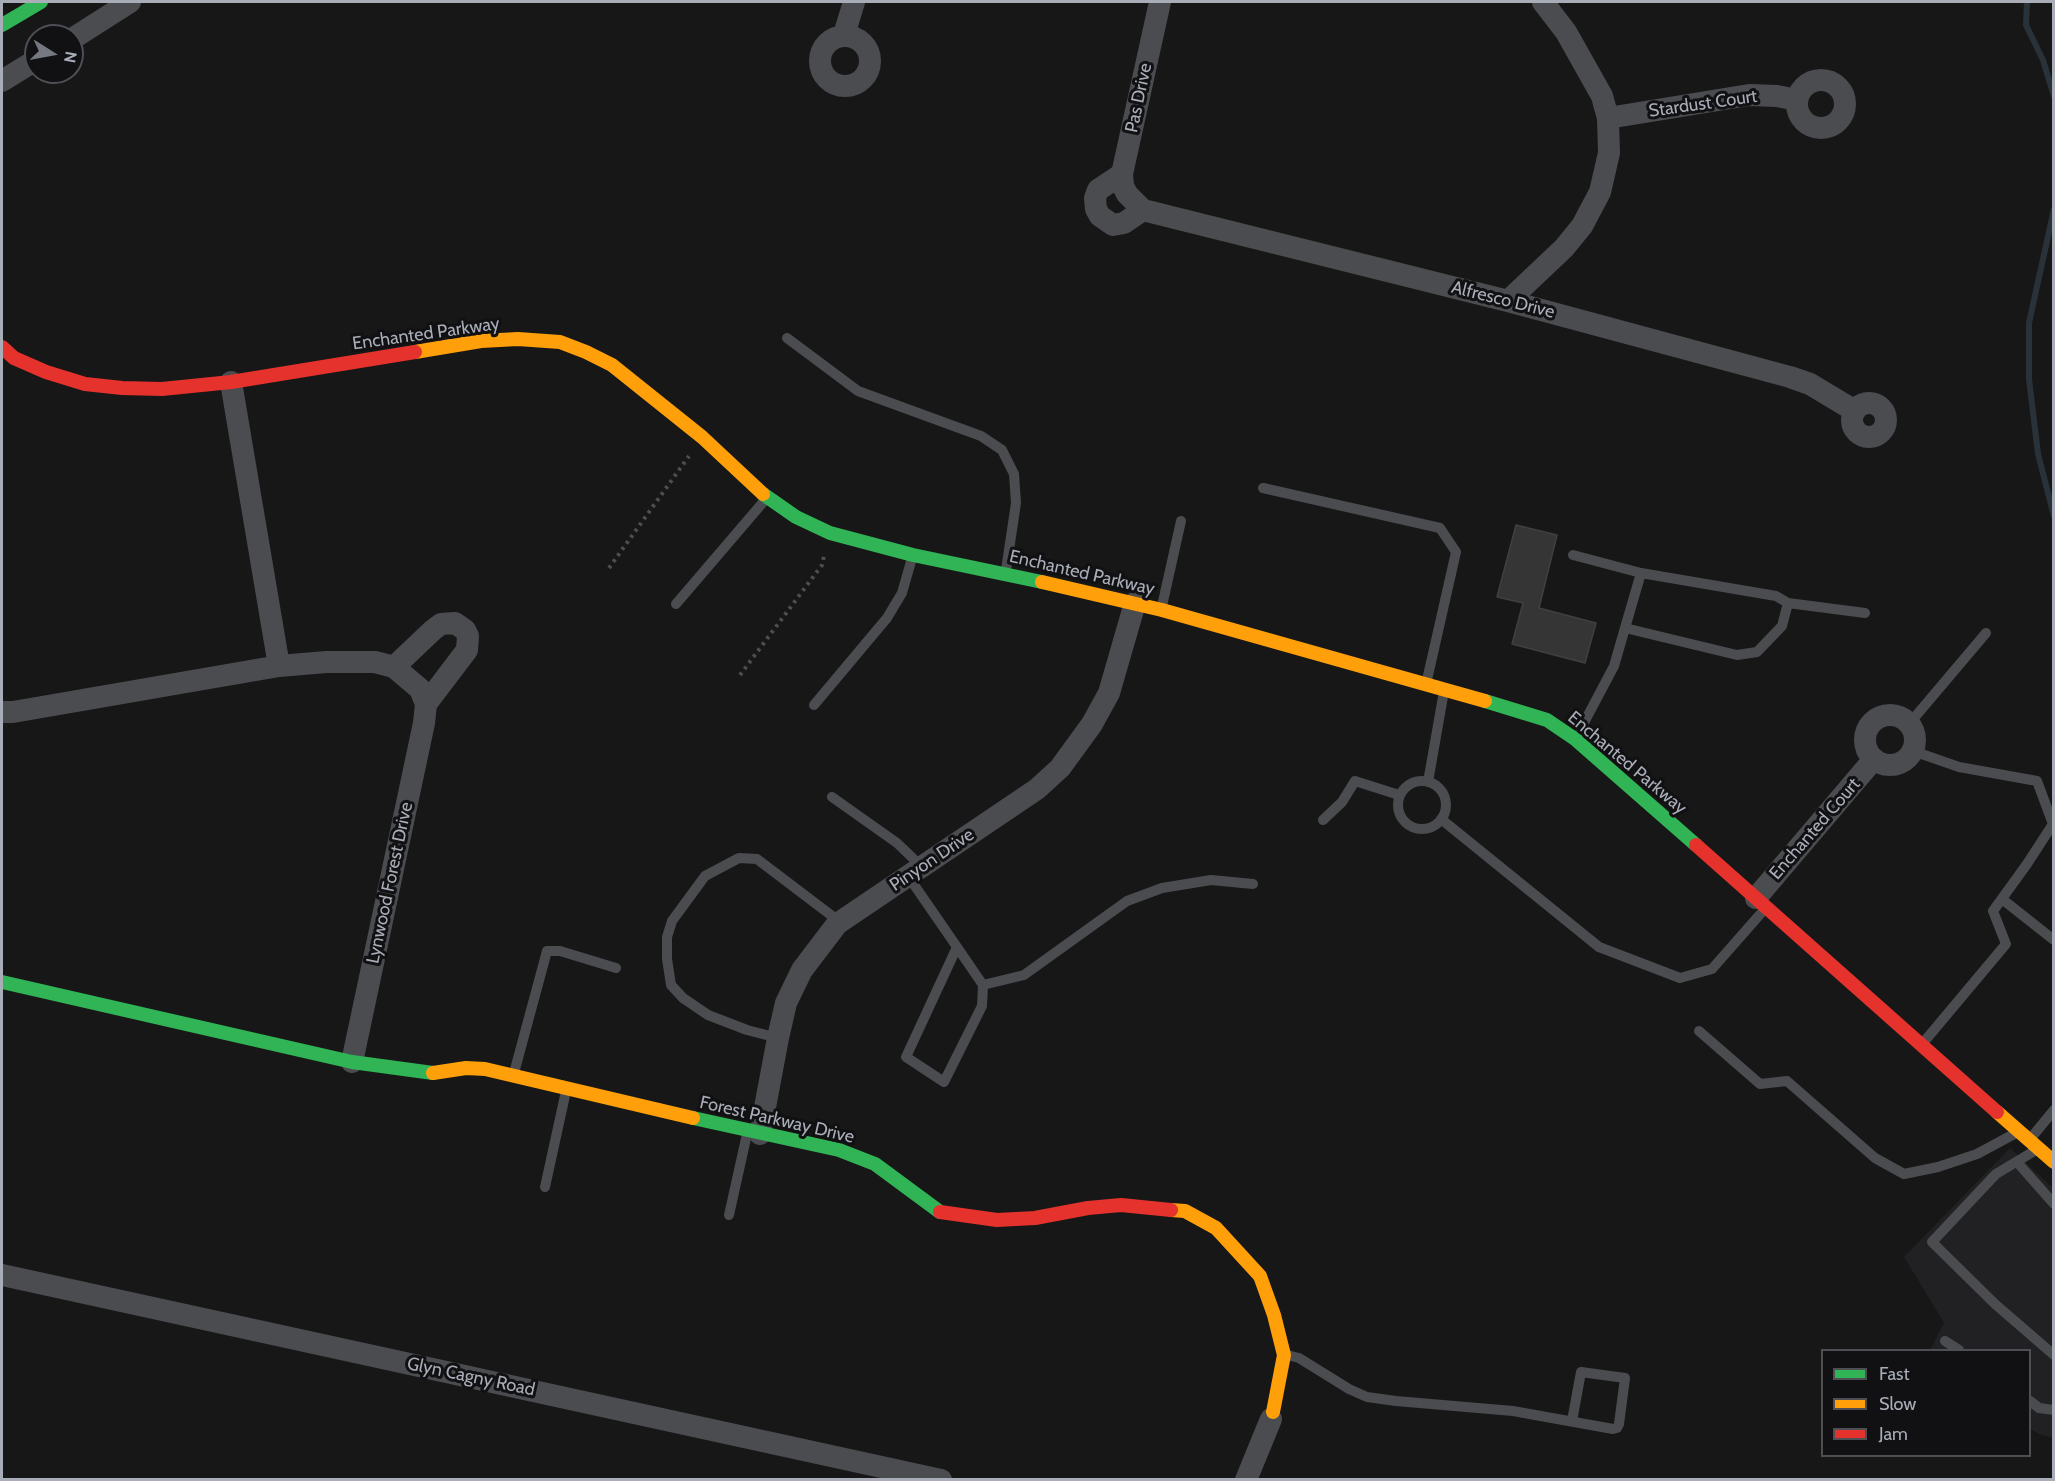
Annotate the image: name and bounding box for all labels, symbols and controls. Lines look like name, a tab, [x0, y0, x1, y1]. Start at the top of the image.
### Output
north arrow	[24, 24, 84, 84]
text: N	[60, 50, 81, 65]
street label: Pas Drive	[1121, 61, 1157, 135]
street label: Stardust Court	[1647, 86, 1759, 122]
street label: Alfresco Drive	[1449, 277, 1557, 323]
street label: Enchanted Parkway	[351, 313, 501, 355]
street label: Enchanted Parkway	[1007, 546, 1157, 600]
street label: Enchanted Parkway	[1563, 707, 1691, 819]
street label: Enchanted Court	[1765, 774, 1865, 884]
street label: Lynwood Forest Drive	[362, 800, 418, 966]
street label: Pinyon Drive	[886, 824, 978, 896]
street label: Forest Parkway Drive	[698, 1092, 856, 1148]
legend	[1821, 1349, 2031, 1457]
street label: Glyn Cagny Road	[405, 1353, 537, 1401]
text: Fast	[1879, 1363, 1910, 1385]
text: Slow	[1879, 1393, 1916, 1415]
text: Jam	[1879, 1423, 1908, 1445]

